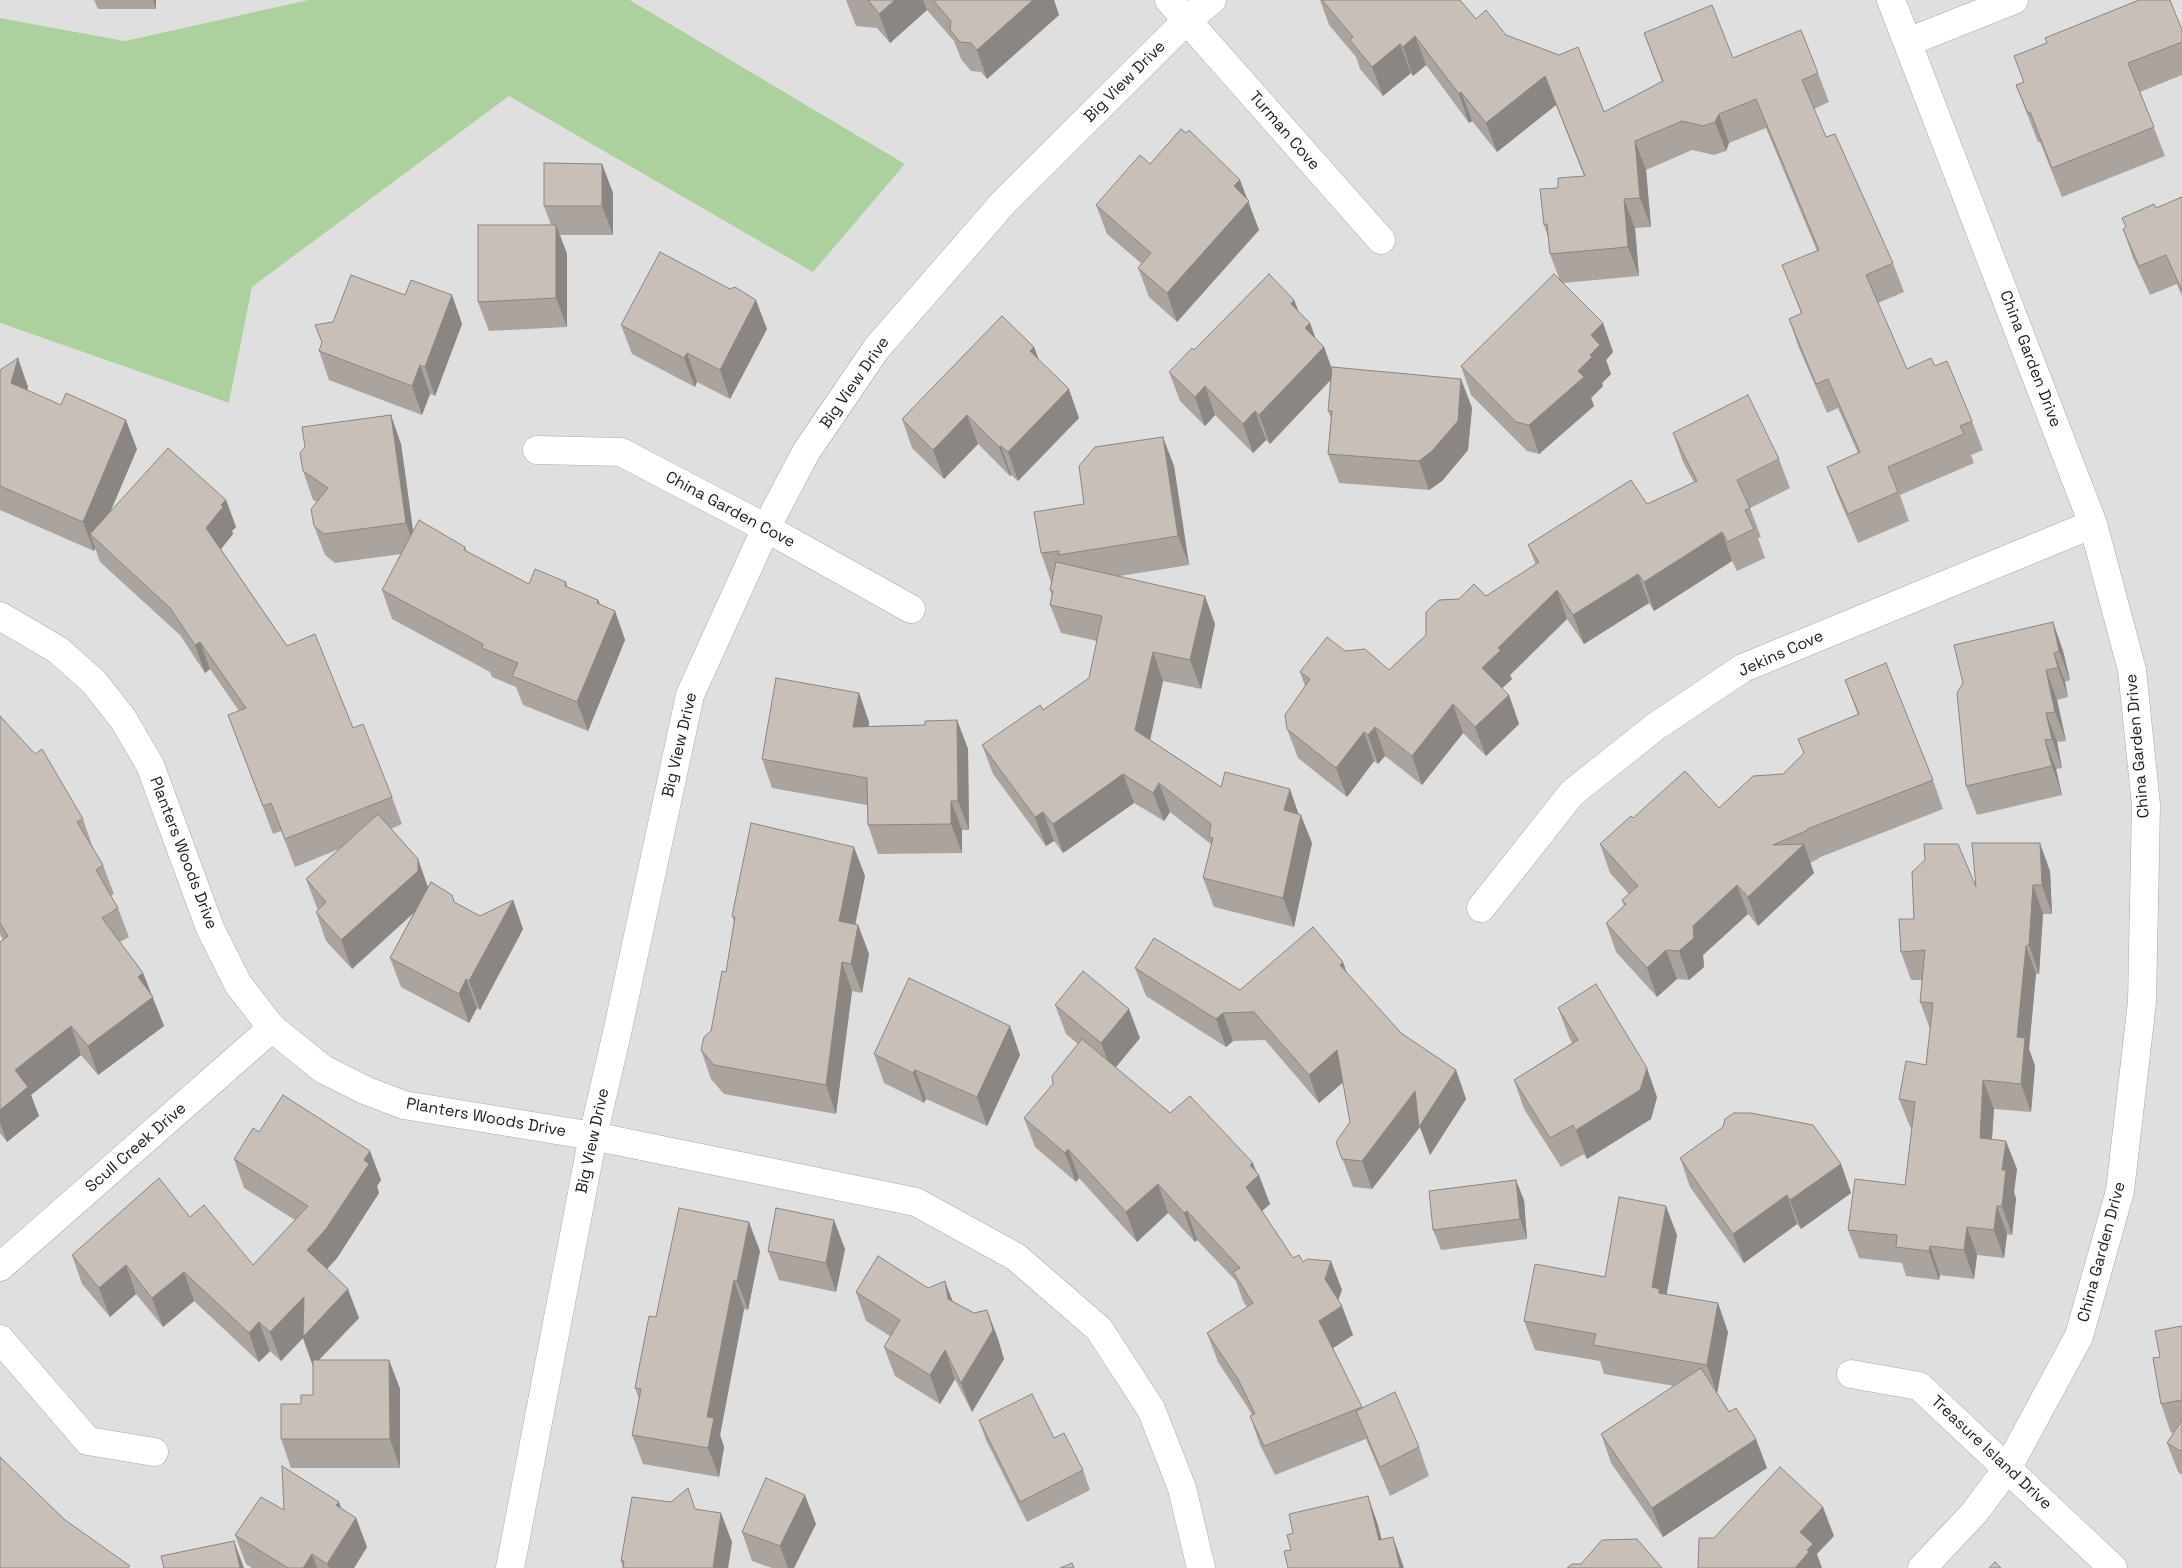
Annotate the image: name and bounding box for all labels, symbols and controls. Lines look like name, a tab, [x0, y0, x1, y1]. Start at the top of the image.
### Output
street label: Big View Drive	[1080, 37, 1170, 127]
street label: Turman Cove	[1244, 88, 1324, 174]
street label: China Garden Drive	[1995, 288, 2065, 430]
street label: Big View Drive	[816, 334, 894, 432]
street label: China Garden Cove	[662, 468, 798, 552]
street label: Jekins Cove	[1736, 627, 1826, 681]
street label: China Garden Drive	[2122, 673, 2154, 819]
street label: Big View Drive	[659, 691, 701, 799]
street label: Planters Woods Drive	[145, 774, 221, 932]
street label: Big View Drive	[572, 1087, 614, 1195]
street label: Planters Woods Drive	[405, 1094, 567, 1142]
street label: Scull Creek Drive	[82, 1099, 190, 1197]
street label: China Garden Drive	[2074, 1180, 2130, 1324]
street label: Treasure Island Drive	[1927, 1392, 2055, 1514]

